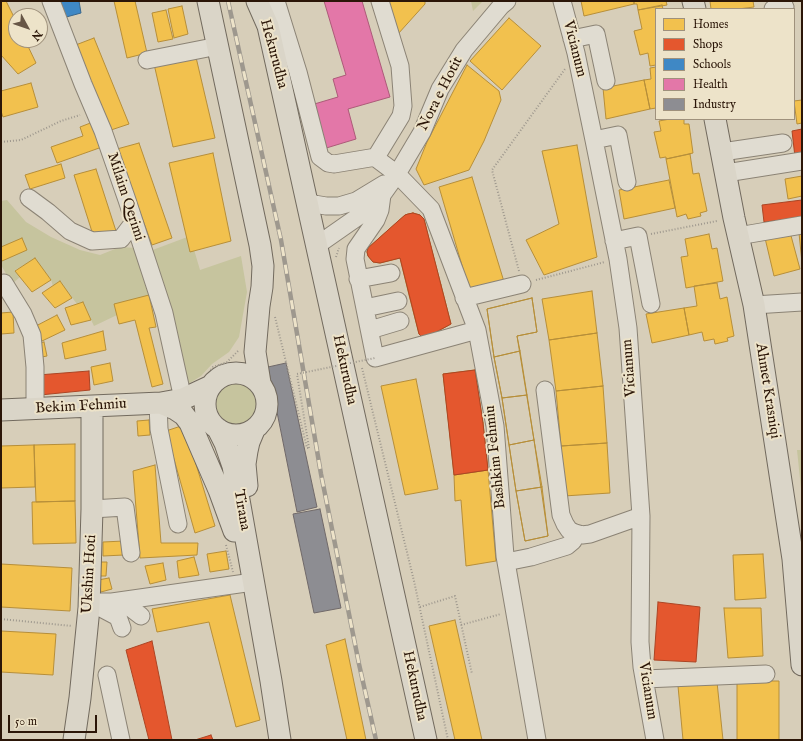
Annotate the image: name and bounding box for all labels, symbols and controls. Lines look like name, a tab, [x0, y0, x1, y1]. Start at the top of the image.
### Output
north arrow	[8, 8, 48, 48]
legend	[655, 8, 795, 120]
street label: Hekurudha	[255, 17, 291, 91]
text: Homes	[693, 17, 729, 32]
street label: Vicianum	[558, 19, 590, 79]
text: N	[28, 27, 45, 43]
text: Shops	[693, 37, 723, 52]
street label: Nora e Hotit	[415, 54, 467, 134]
text: Schools	[693, 57, 731, 72]
text: Health	[693, 77, 728, 92]
text: Industry	[693, 97, 736, 112]
street label: Milaim Qerimi	[102, 151, 148, 243]
street label: Hekurudha	[328, 333, 360, 407]
street label: Vicianum	[619, 338, 641, 398]
street label: Ahmet Krasniqi	[751, 342, 783, 440]
street label: Bekim Fehmiu	[35, 396, 127, 418]
street label: Bashkim Fehmiu	[482, 404, 510, 510]
street label: Tirana	[229, 488, 253, 532]
street label: Ukshin Hoti	[79, 534, 101, 614]
street label: Hekurudha	[398, 649, 430, 723]
street label: Vicianum	[634, 661, 660, 721]
scale bar	[10, 707, 99, 733]
text: 50 m	[15, 714, 37, 729]

